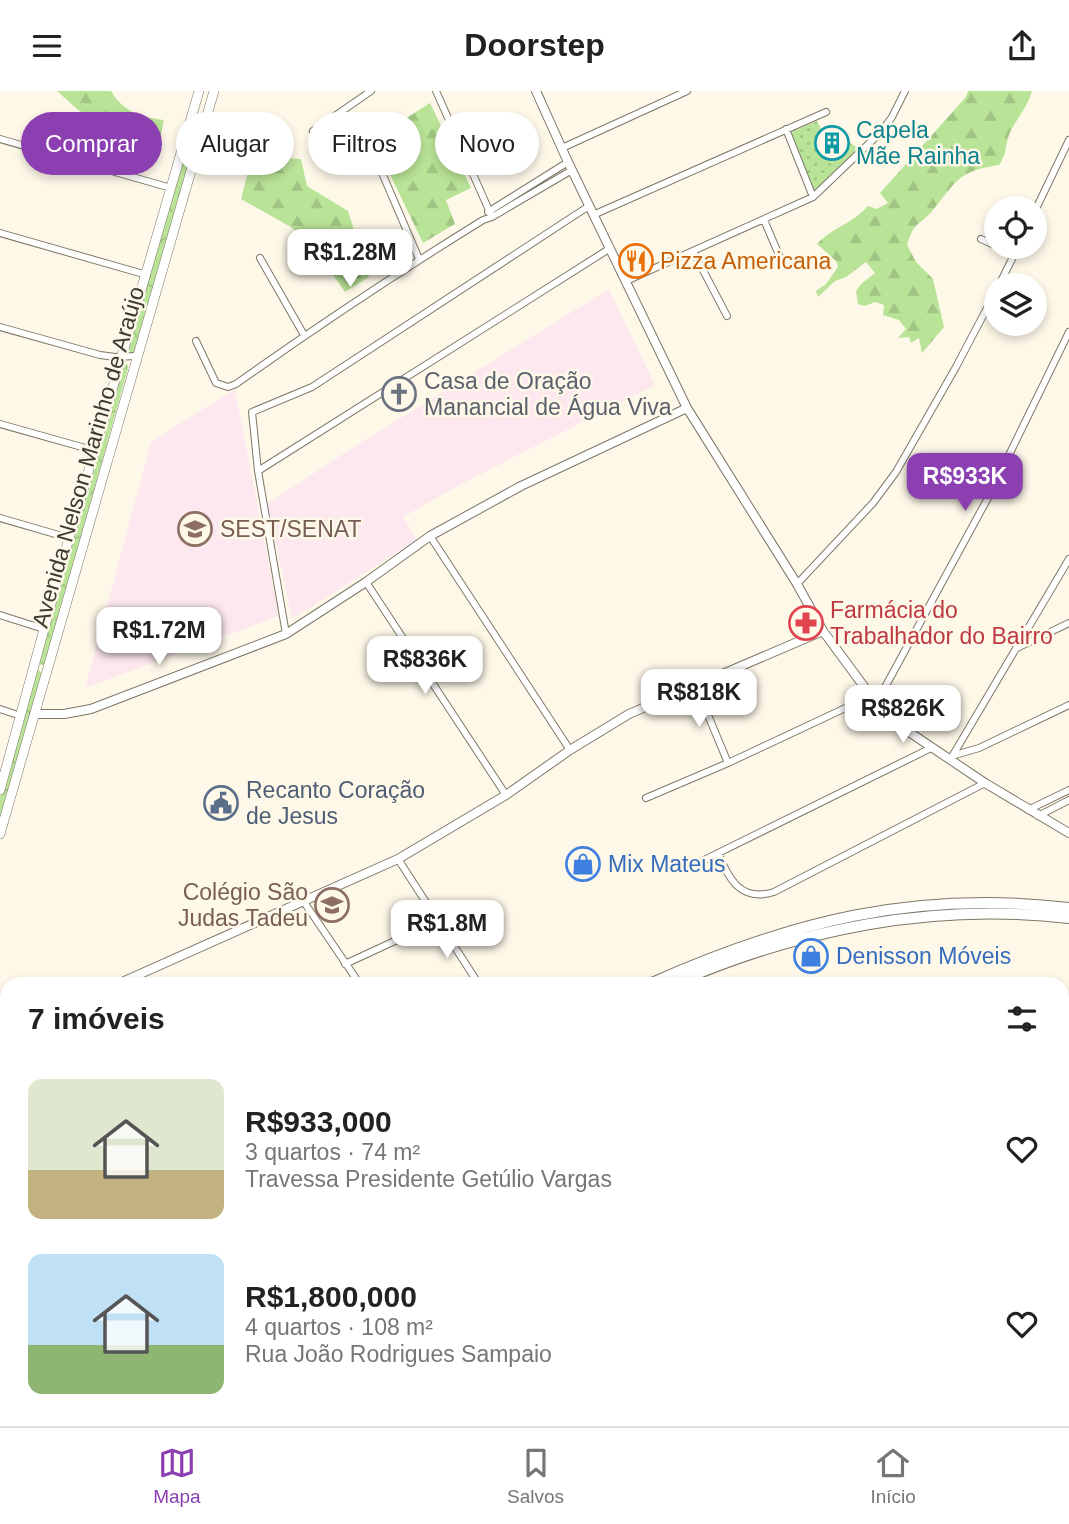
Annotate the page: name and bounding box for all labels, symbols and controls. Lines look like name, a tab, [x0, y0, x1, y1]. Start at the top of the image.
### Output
icon: menu	[28, 27, 66, 65]
text: Doorstep	[464, 27, 605, 63]
icon: share	[1003, 27, 1041, 65]
chip: Comprar	[21, 112, 162, 175]
chip: Alugar	[176, 112, 294, 175]
chip: Filtros	[308, 112, 421, 175]
chip: Novo	[435, 112, 539, 175]
place label: Capela Mãe Rainha	[856, 117, 980, 169]
building icon: Capela Mãe Rainha	[813, 124, 851, 162]
map controls	[984, 196, 1047, 336]
button: locate	[984, 196, 1047, 259]
pin: R$1.28M	[285, 229, 415, 289]
text: R$1.28M	[303, 239, 397, 265]
restaurant icon: Pizza Americana	[617, 242, 655, 280]
place label: Pizza Americana	[660, 248, 832, 274]
button: layers	[984, 273, 1047, 336]
street label: Avenida Nelson Marinho de Araújo	[27, 283, 149, 631]
place label: Casa de Oração Manancial de Água Viva	[424, 368, 672, 420]
church icon: Casa de Oração Manancial de Água Viva	[380, 375, 418, 413]
pin: R$933K	[908, 453, 1022, 513]
text: R$933K	[923, 463, 1007, 489]
school or university icon: SEST/SENAT	[176, 510, 214, 548]
place label: SEST/SENAT	[220, 516, 361, 542]
place label: Farmácia do Trabalhador do Bairro	[830, 597, 1053, 649]
pharmacy icon: Farmácia do Trabalhador do Bairro	[787, 604, 825, 642]
pin: R$1.72M	[94, 607, 224, 667]
text: R$1.72M	[112, 617, 206, 643]
pin: R$836K	[368, 637, 482, 696]
text: R$836K	[383, 646, 467, 672]
pin: R$818K	[642, 669, 756, 729]
text: R$818K	[657, 679, 741, 705]
pin: R$826K	[846, 685, 960, 745]
text: R$826K	[861, 695, 945, 721]
place label: Recanto Coração de Jesus	[246, 777, 425, 829]
public building icon: Recanto Coração de Jesus	[202, 784, 240, 822]
shop icon: Mix Mateus	[564, 845, 602, 883]
place label: Mix Mateus	[608, 851, 726, 877]
place label: Colégio São Judas Tadeu	[178, 879, 308, 931]
school or university icon: Colégio São Judas Tadeu	[313, 886, 351, 924]
pin: R$1.8M	[390, 901, 504, 960]
text: R$1.8M	[407, 910, 487, 936]
shop icon: Denisson Móveis	[792, 937, 830, 975]
place label: Denisson Móveis	[836, 943, 1011, 969]
icon: filters	[1003, 1000, 1041, 1038]
text: 7 imóveis	[28, 1002, 165, 1035]
text: R$933,000	[245, 1105, 392, 1138]
icon: home	[84, 1107, 168, 1191]
icon: heart	[1003, 1130, 1041, 1168]
text: 3 quartos · 74 m²	[245, 1139, 420, 1165]
text: Travessa Presidente Getúlio Vargas	[245, 1166, 612, 1192]
text: R$1,800,000	[245, 1280, 417, 1313]
icon: home	[84, 1282, 168, 1366]
icon: heart	[1003, 1305, 1041, 1343]
text: 4 quartos · 108 m²	[245, 1314, 433, 1340]
text: Rua João Rodrigues Sampaio	[245, 1341, 552, 1367]
tab: Mapa	[153, 1444, 201, 1508]
tab: Salvos	[507, 1444, 564, 1508]
tab: Início	[870, 1444, 916, 1508]

